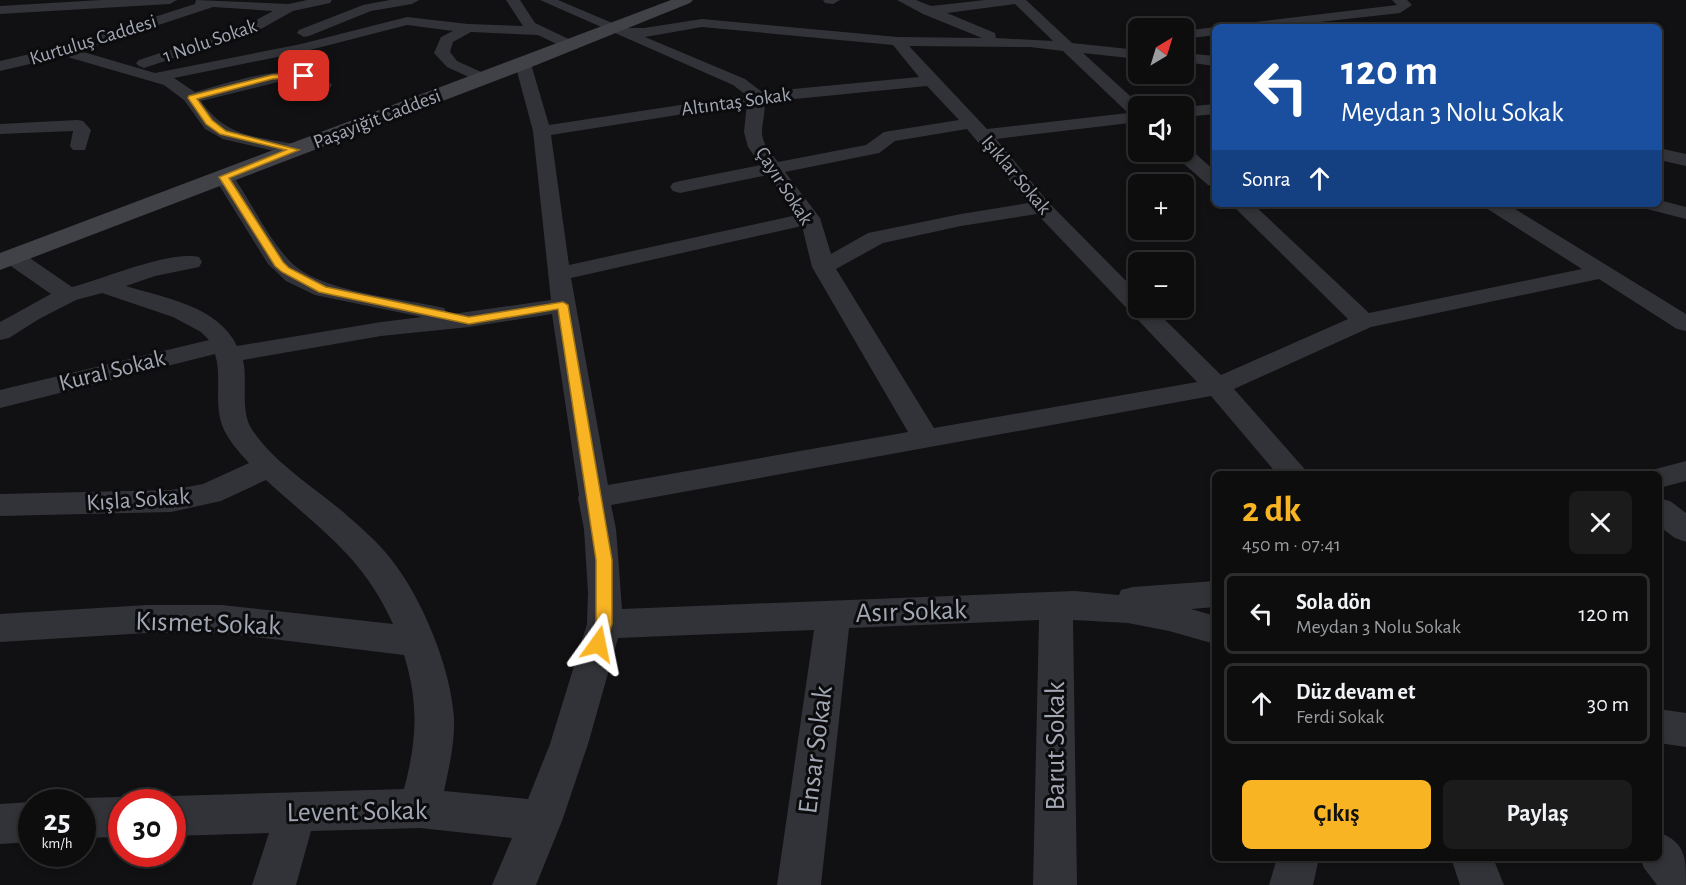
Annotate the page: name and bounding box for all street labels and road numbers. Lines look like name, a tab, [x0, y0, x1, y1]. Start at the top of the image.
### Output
street label: Kurtuluş Caddesi	[27, 11, 159, 69]
street label: 1 Nolu Sokak	[161, 16, 259, 66]
street label: Altıntaş Sokak	[680, 84, 792, 120]
street label: Paşayiğit Caddesi	[310, 85, 444, 153]
street label: Işıklar Sokak	[977, 132, 1055, 218]
street label: Çayır Sokak	[752, 143, 816, 229]
street label: Kural Sokak	[57, 346, 168, 396]
street label: Kışla Sokak	[85, 484, 191, 516]
street label: Asır Sokak	[855, 596, 967, 628]
street label: Kısmet Sokak	[135, 607, 281, 641]
street label: Barut Sokak	[1042, 681, 1070, 810]
street label: Ensar Sokak	[794, 684, 838, 816]
street label: Levent Sokak	[286, 797, 428, 827]

